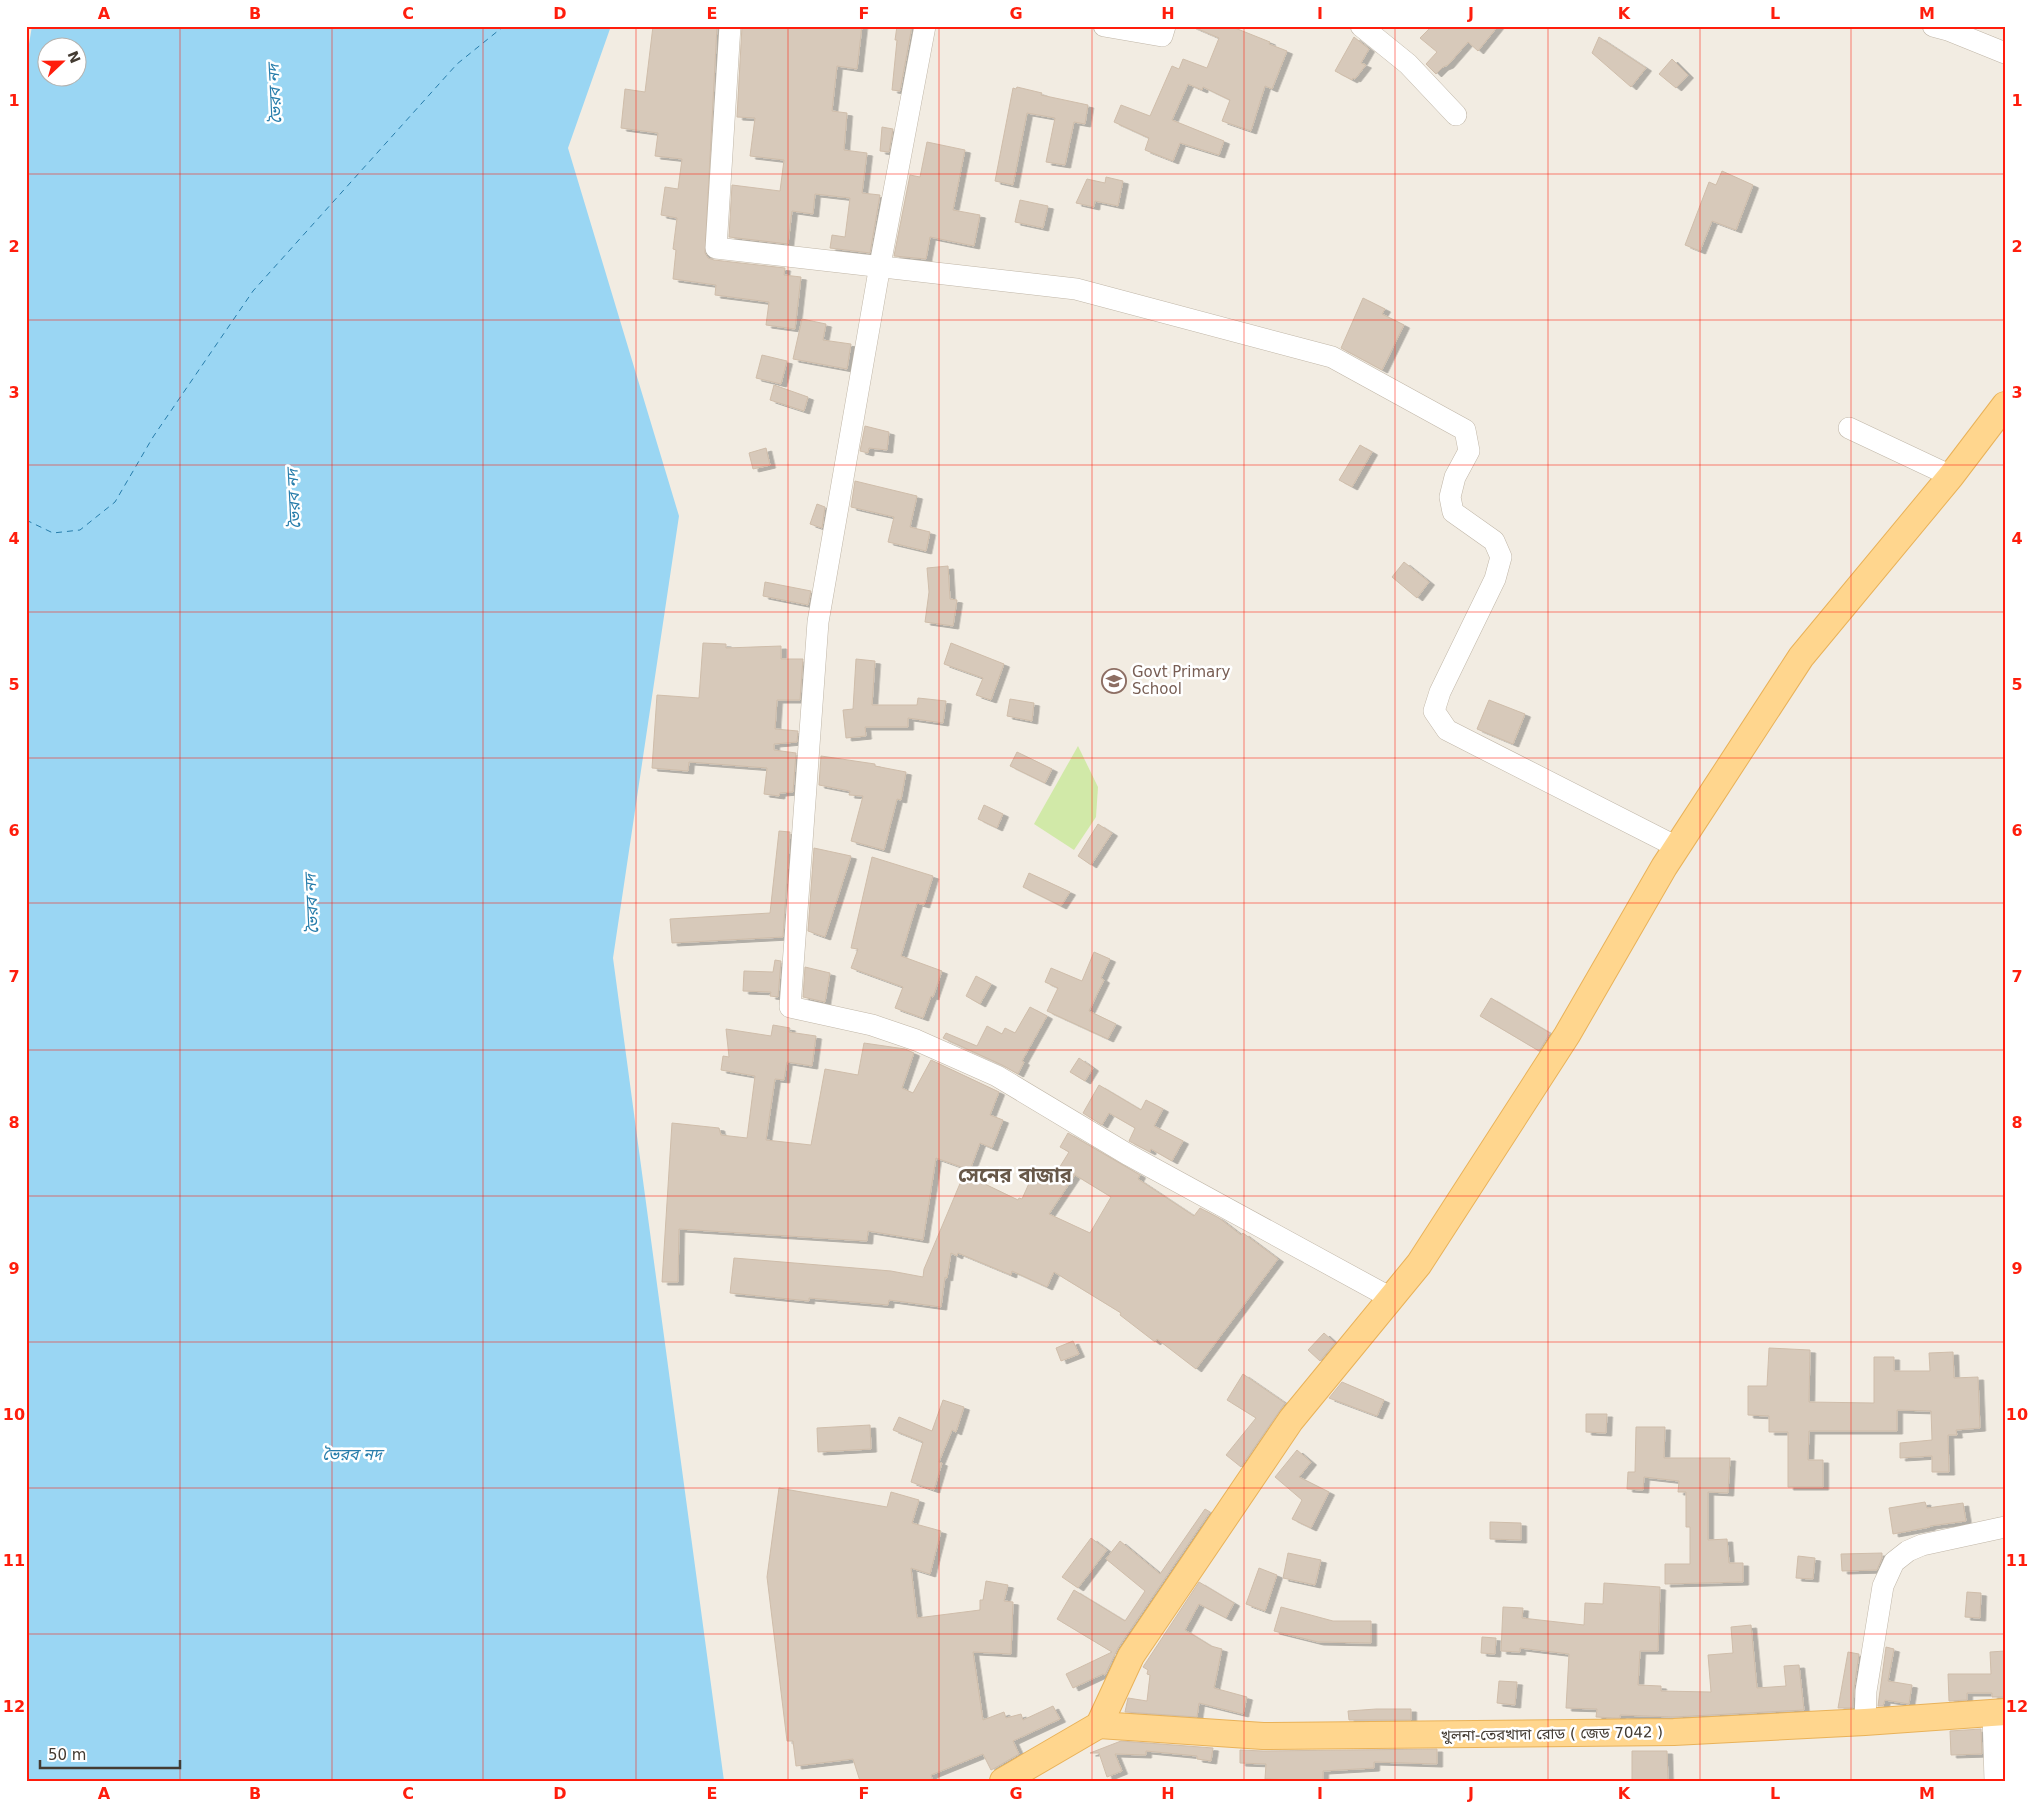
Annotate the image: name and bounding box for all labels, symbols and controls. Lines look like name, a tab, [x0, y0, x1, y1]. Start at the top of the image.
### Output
text: A	[98, 4, 111, 23]
text: B	[249, 4, 261, 23]
text: C	[402, 4, 414, 23]
text: D	[553, 4, 567, 23]
text: E	[707, 4, 717, 23]
text: F	[859, 4, 869, 23]
text: G	[1009, 4, 1023, 23]
text: H	[1161, 4, 1175, 23]
text: I	[1317, 4, 1323, 23]
text: J	[1467, 4, 1474, 23]
text: K	[1618, 4, 1631, 23]
text: L	[1770, 4, 1780, 23]
text: M	[1919, 4, 1935, 23]
north arrow	[38, 38, 88, 88]
text: N	[64, 49, 84, 66]
water label: ভৈরব নদ	[263, 61, 286, 124]
text: 1	[8, 91, 20, 110]
text: 1	[2011, 91, 2023, 110]
text: 2	[8, 237, 20, 256]
text: 2	[2011, 237, 2023, 256]
text: 3	[8, 383, 20, 402]
text: 3	[2011, 383, 2023, 402]
water label: ভৈরব নদ	[282, 466, 305, 529]
text: 4	[8, 529, 20, 548]
text: 4	[2011, 529, 2023, 548]
place label: Govt Primary School	[1132, 663, 1230, 698]
school or university icon: Govt Primary School	[1101, 668, 1127, 694]
text: 5	[8, 675, 20, 694]
text: 5	[2011, 675, 2023, 694]
text: 6	[8, 821, 20, 840]
text: 6	[2011, 821, 2023, 840]
water label: ভৈরব নদ	[300, 871, 323, 934]
text: 7	[8, 967, 20, 986]
text: 7	[2011, 967, 2023, 986]
text: 8	[8, 1113, 20, 1132]
text: 8	[2011, 1113, 2023, 1132]
district label: সেনের বাজার	[958, 1163, 1073, 1187]
text: 9	[8, 1259, 20, 1278]
text: 9	[2011, 1259, 2023, 1278]
text: 10	[3, 1405, 25, 1424]
text: 10	[2006, 1405, 2028, 1424]
water label: ভৈরব নদ	[322, 1445, 385, 1464]
text: 11	[3, 1551, 25, 1570]
text: 11	[2006, 1551, 2028, 1570]
text: 12	[3, 1697, 25, 1716]
text: 12	[2006, 1697, 2028, 1716]
street label: খুলনা-তেরখাদা রোড ( জেড 7042 )	[1441, 1723, 1663, 1745]
scale bar	[40, 1737, 180, 1769]
text: 50 m	[48, 1746, 86, 1764]
text: A	[98, 1784, 111, 1803]
text: B	[249, 1784, 261, 1803]
text: C	[402, 1784, 414, 1803]
text: D	[553, 1784, 567, 1803]
text: E	[707, 1784, 717, 1803]
text: F	[859, 1784, 869, 1803]
text: G	[1009, 1784, 1023, 1803]
text: H	[1161, 1784, 1175, 1803]
text: I	[1317, 1784, 1323, 1803]
text: J	[1467, 1784, 1474, 1803]
text: K	[1618, 1784, 1631, 1803]
text: L	[1770, 1784, 1780, 1803]
text: M	[1919, 1784, 1935, 1803]

